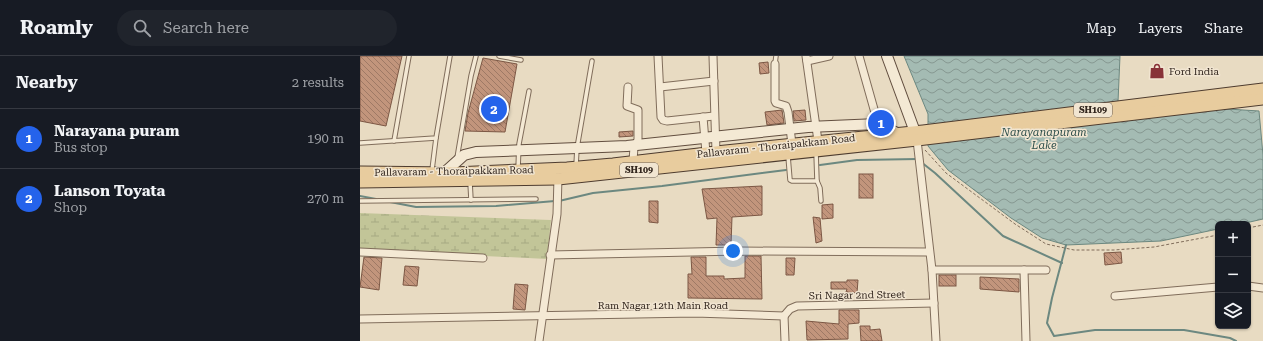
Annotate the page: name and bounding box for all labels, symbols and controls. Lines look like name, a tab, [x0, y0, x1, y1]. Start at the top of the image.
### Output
search box	[117, 10, 397, 46]
text: Roamly	[20, 16, 93, 39]
icon: search	[131, 17, 153, 39]
text: Search here	[163, 19, 249, 37]
text: Map	[1086, 20, 1116, 36]
text: Layers	[1138, 20, 1182, 36]
text: Share	[1204, 20, 1243, 36]
shop icon: Ford India	[1148, 62, 1166, 80]
place label: Ford India	[1169, 66, 1219, 77]
text: Nearby	[16, 72, 78, 92]
text: 2 results	[292, 75, 344, 90]
pin: 2	[481, 94, 507, 124]
road number: SH109	[1074, 103, 1112, 117]
pin: 1	[868, 108, 894, 138]
text: Narayana puram	[54, 122, 179, 140]
water label: Narayanapuram Lake	[1000, 126, 1087, 152]
text: 1	[25, 131, 33, 146]
text: 190 m	[307, 131, 344, 146]
street label: Pallavaram - Thoraipakkam Road	[696, 132, 856, 160]
text: Bus stop	[54, 140, 108, 155]
road number: SH109	[620, 163, 658, 177]
street label: Pallavaram - Thoraipakkam Road	[374, 164, 534, 178]
text: Lanson Toyata	[54, 182, 165, 200]
text: 2	[25, 191, 33, 206]
text: 270 m	[307, 191, 344, 206]
text: Shop	[54, 200, 87, 215]
map controls	[1215, 221, 1251, 329]
button: +	[1215, 221, 1251, 257]
your location	[723, 241, 743, 261]
button: −	[1215, 257, 1251, 293]
street label: Sri Nagar 2nd Street	[809, 289, 906, 301]
button: layers	[1215, 293, 1251, 329]
street label: Ram Nagar 12th Main Road	[598, 300, 729, 311]

